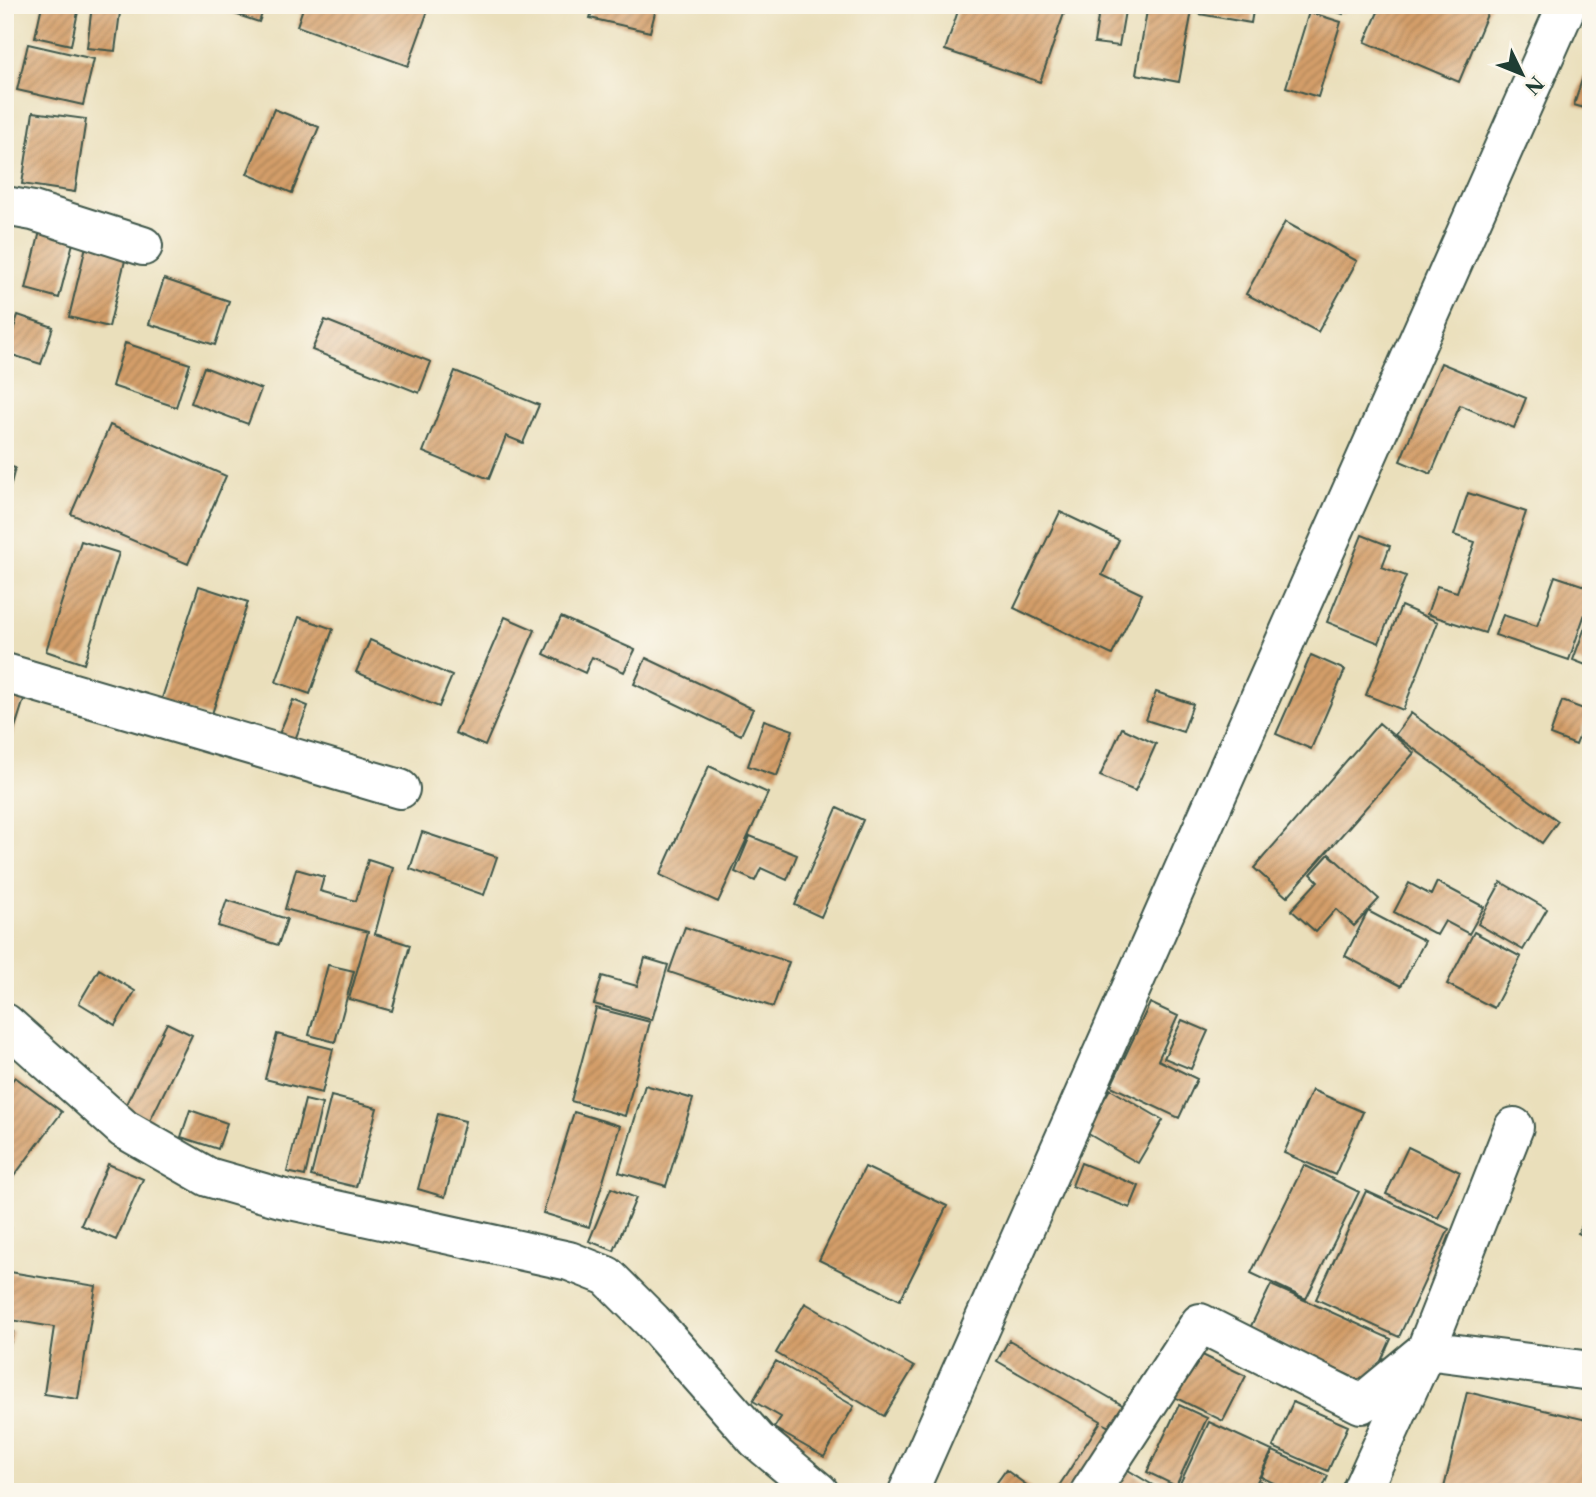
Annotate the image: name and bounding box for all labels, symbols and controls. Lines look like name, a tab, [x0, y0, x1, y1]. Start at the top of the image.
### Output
north arrow	[1488, 38, 1558, 108]
text: N	[1520, 71, 1548, 99]

